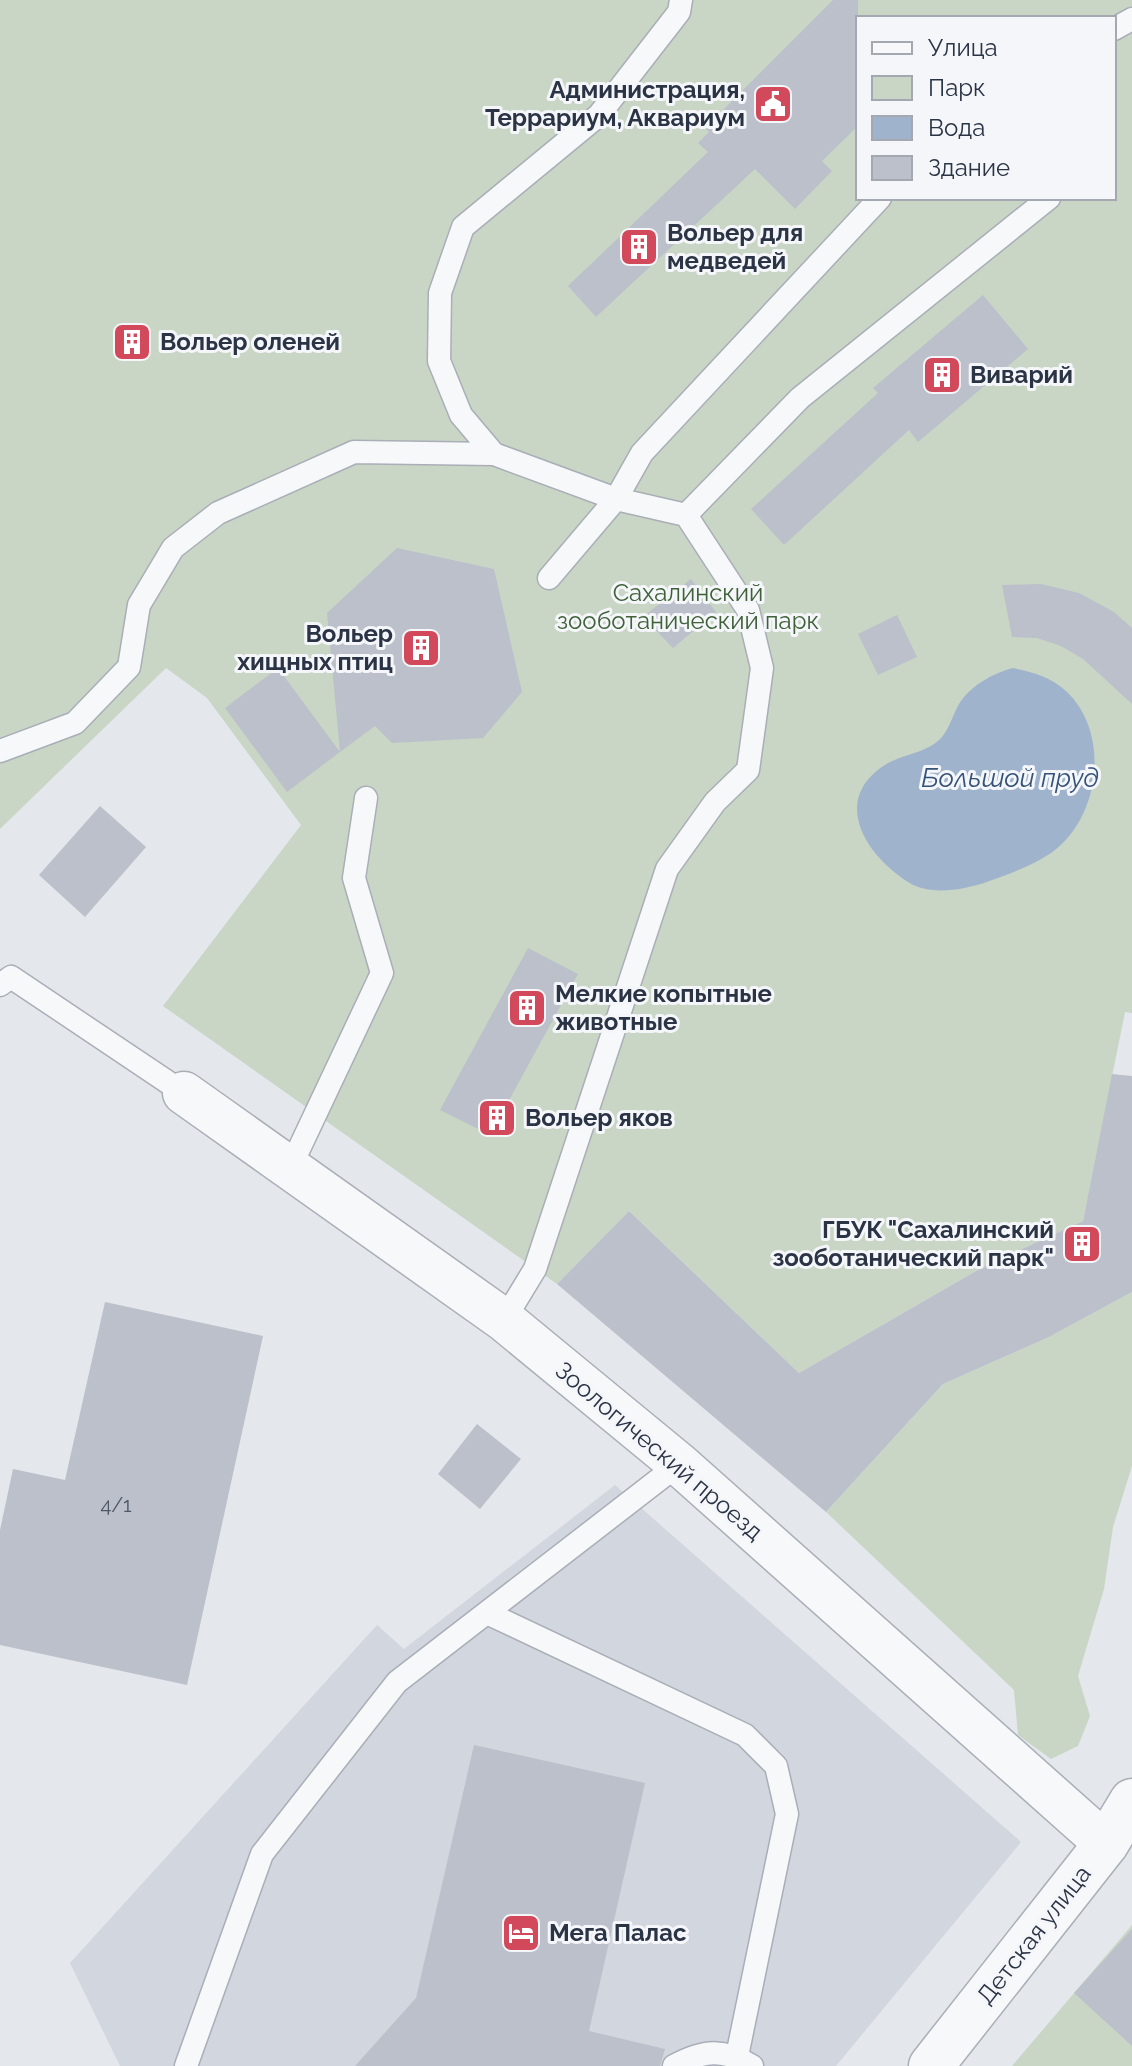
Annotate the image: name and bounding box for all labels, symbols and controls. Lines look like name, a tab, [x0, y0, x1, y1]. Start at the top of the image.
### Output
legend	[856, 16, 1116, 200]
text: Улица	[928, 33, 998, 62]
text: Парк	[928, 73, 986, 102]
place label: Администрация, Террариум, Аквариум	[485, 75, 745, 132]
public building icon: Администрация, Террариум, Аквариум	[752, 83, 794, 125]
text: Вода	[928, 113, 985, 142]
text: Здание	[928, 153, 1010, 182]
place label: Вольер для медведей	[667, 218, 803, 275]
building icon: Вольер для медведей	[618, 226, 660, 268]
building icon: Вольер оленей	[111, 321, 153, 363]
place label: Вольер оленей	[160, 327, 340, 356]
building icon: Виварий	[921, 354, 963, 396]
place label: Виварий	[970, 360, 1073, 389]
park label: Сахалинский зооботанический парк	[557, 578, 819, 635]
place label: Вольер хищных птиц	[237, 619, 393, 676]
building icon: Вольер хищных птиц	[400, 627, 442, 669]
water label: Большой пруд	[921, 763, 1099, 793]
place label: Мелкие копытные животные	[555, 979, 772, 1036]
building icon: Мелкие копытные животные	[506, 987, 548, 1029]
building icon: Вольер яков	[476, 1097, 518, 1139]
place label: Вольер яков	[525, 1103, 673, 1132]
place label: ГБУК "Сахалинский зооботанический парк"	[772, 1215, 1054, 1272]
building icon: ГБУК "Сахалинский зооботанический парк"	[1061, 1223, 1103, 1265]
street label: Зоологический проезд	[550, 1355, 769, 1546]
house number: 4/1	[100, 1493, 132, 1517]
street label: Детская улица	[970, 1860, 1097, 2010]
hotel icon: Мега Палас	[500, 1912, 542, 1954]
place label: Мега Палас	[549, 1918, 687, 1947]

